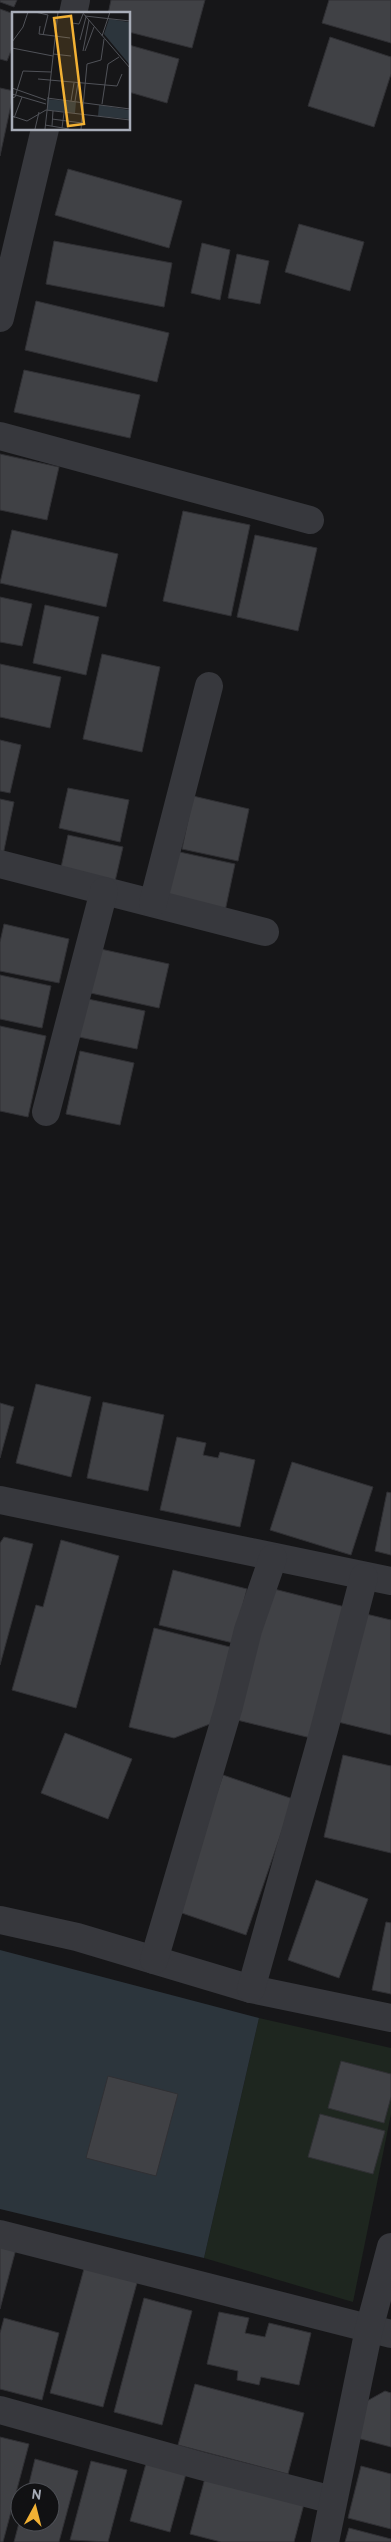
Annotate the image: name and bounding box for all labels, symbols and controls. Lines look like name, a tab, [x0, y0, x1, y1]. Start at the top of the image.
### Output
inset map	[12, 12, 130, 130]
north arrow	[10, 2482, 60, 2532]
text: N	[30, 2487, 42, 2505]

